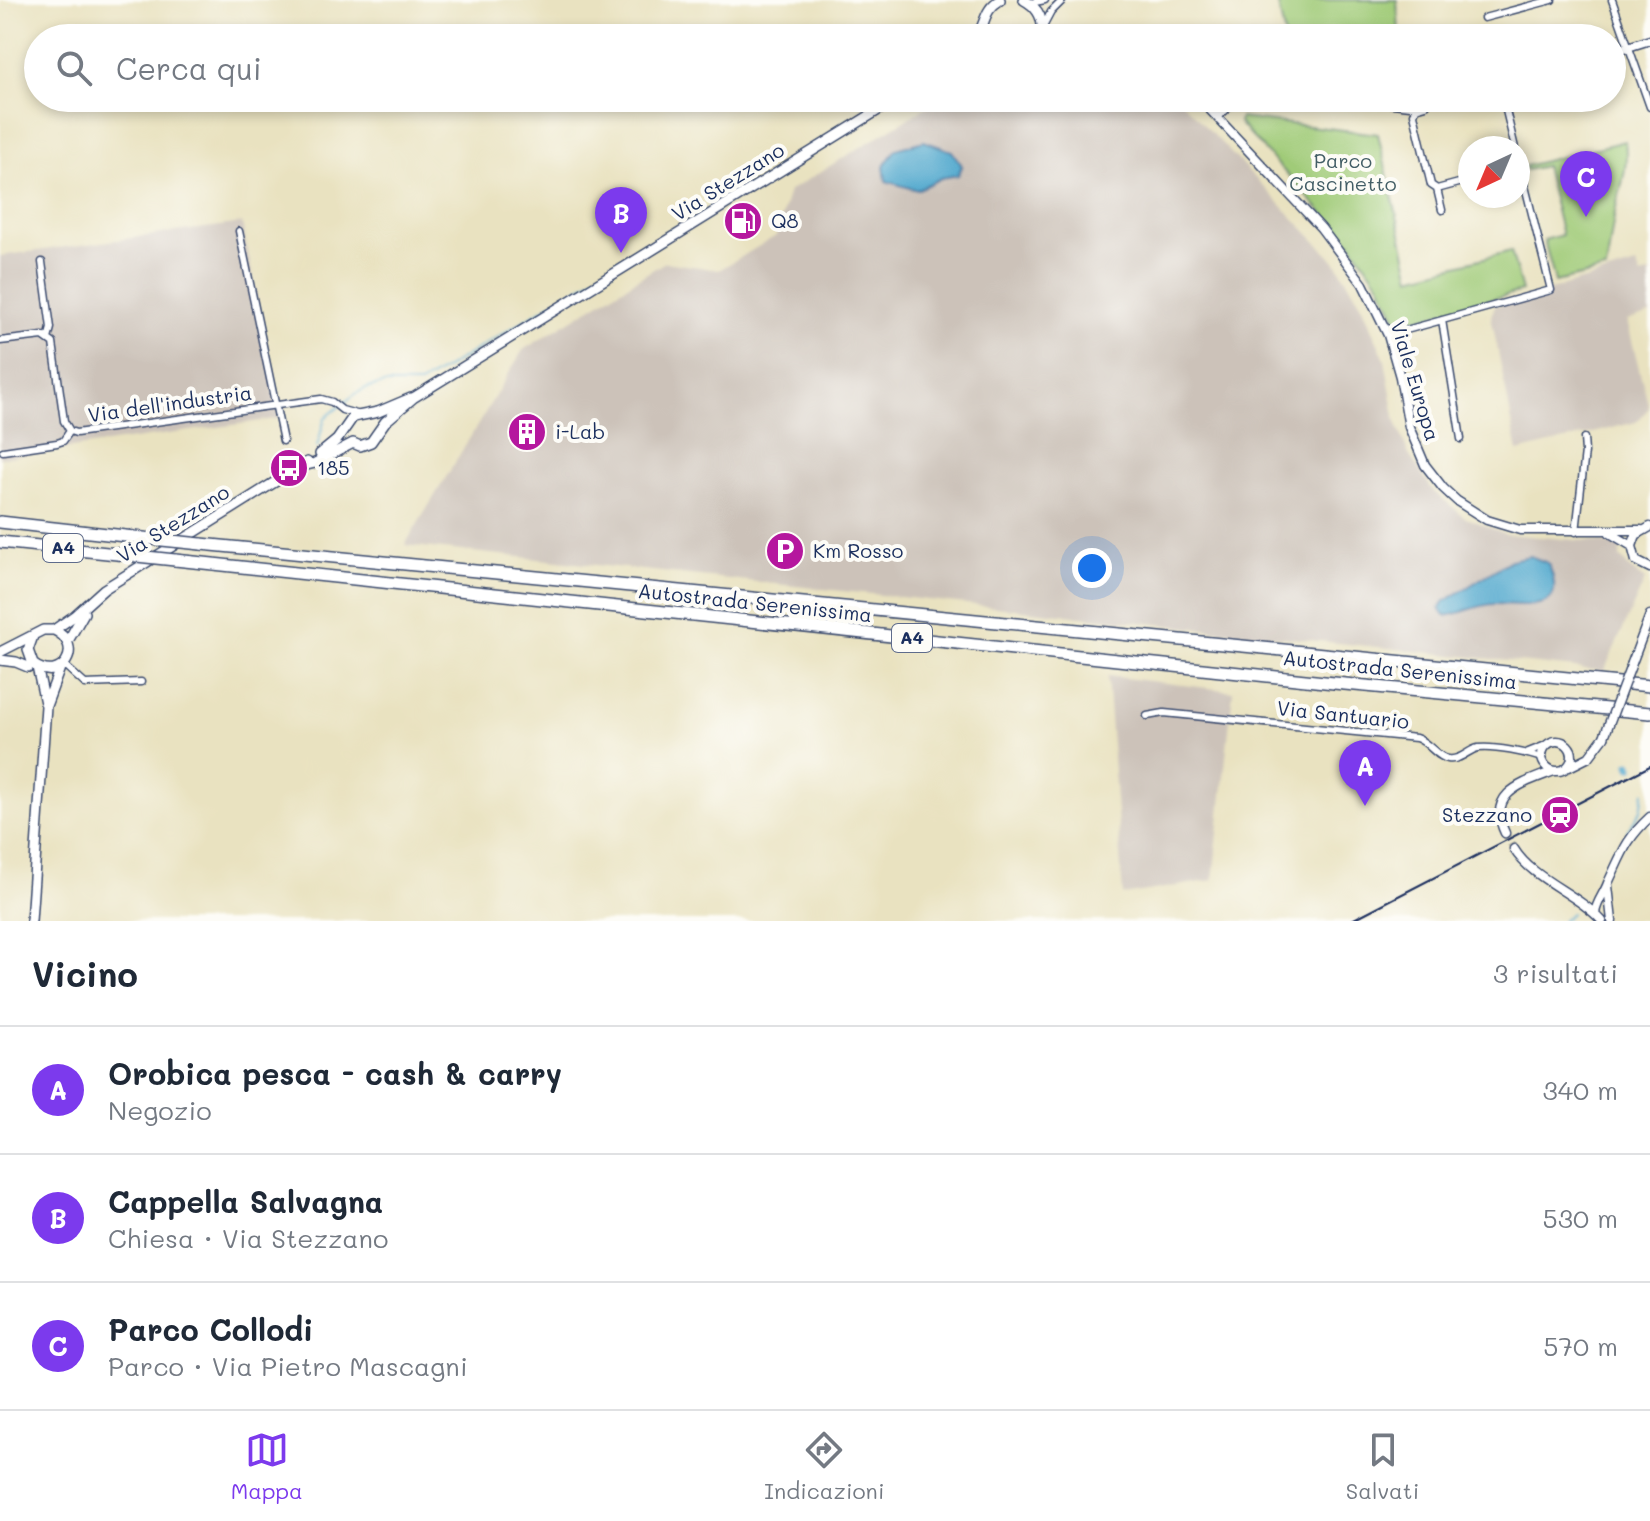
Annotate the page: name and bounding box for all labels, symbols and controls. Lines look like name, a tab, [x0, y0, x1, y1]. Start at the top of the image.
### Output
search box	[24, 24, 1626, 112]
icon: search	[52, 46, 96, 90]
text: Cerca qui	[116, 48, 262, 88]
street label: Via Stezzano	[666, 136, 789, 226]
north arrow	[1458, 136, 1530, 208]
park label: Parco Cascinetto	[1289, 147, 1397, 196]
pin: C	[1560, 151, 1612, 217]
pin: B	[595, 187, 647, 253]
fuel station icon: Q8	[722, 200, 764, 242]
place label: Q8	[771, 207, 799, 233]
street label: Viale Europa	[1385, 317, 1447, 444]
street label: Via dell'industria	[86, 379, 254, 427]
building icon: i-Lab	[506, 411, 548, 453]
place label: i-Lab	[555, 418, 605, 444]
bus stop icon: 185	[268, 447, 310, 489]
place label: 185	[317, 454, 350, 480]
street label: Via Stezzano	[111, 478, 234, 568]
parking icon: Km Rosso	[764, 530, 806, 572]
road number: A4	[43, 534, 83, 562]
place label: Km Rosso	[813, 537, 904, 563]
your location	[1072, 548, 1112, 588]
street label: Autostrada Serenissima	[637, 577, 873, 627]
road number: A4	[892, 624, 932, 652]
street label: Autostrada Serenissima	[1282, 644, 1518, 694]
street label: Via Santuario	[1276, 694, 1411, 734]
pin: A	[1339, 740, 1391, 806]
station icon: Stezzano	[1539, 794, 1581, 836]
place label: Stezzano	[1442, 801, 1532, 827]
text: Vicino	[32, 951, 138, 996]
text: 3 risultati	[1493, 956, 1618, 990]
text: Orobica pesca - cash & carry	[108, 1053, 562, 1093]
text: A	[49, 1073, 67, 1107]
text: 340 m	[1542, 1073, 1618, 1107]
text: Negozio	[108, 1093, 212, 1127]
text: Cappella Salvagna	[108, 1181, 383, 1221]
text: B	[49, 1201, 67, 1235]
text: 530 m	[1543, 1201, 1618, 1235]
text: Chiesa · Via Stezzano	[108, 1221, 388, 1255]
text: Parco Collodi	[108, 1309, 314, 1349]
text: C	[48, 1329, 68, 1363]
text: 570 m	[1543, 1329, 1618, 1363]
text: Parco · Via Pietro Mascagni	[108, 1349, 468, 1383]
tab: Mappa	[231, 1428, 303, 1505]
tab: Indicazioni	[764, 1428, 884, 1505]
tab: Salvati	[1346, 1428, 1419, 1505]

